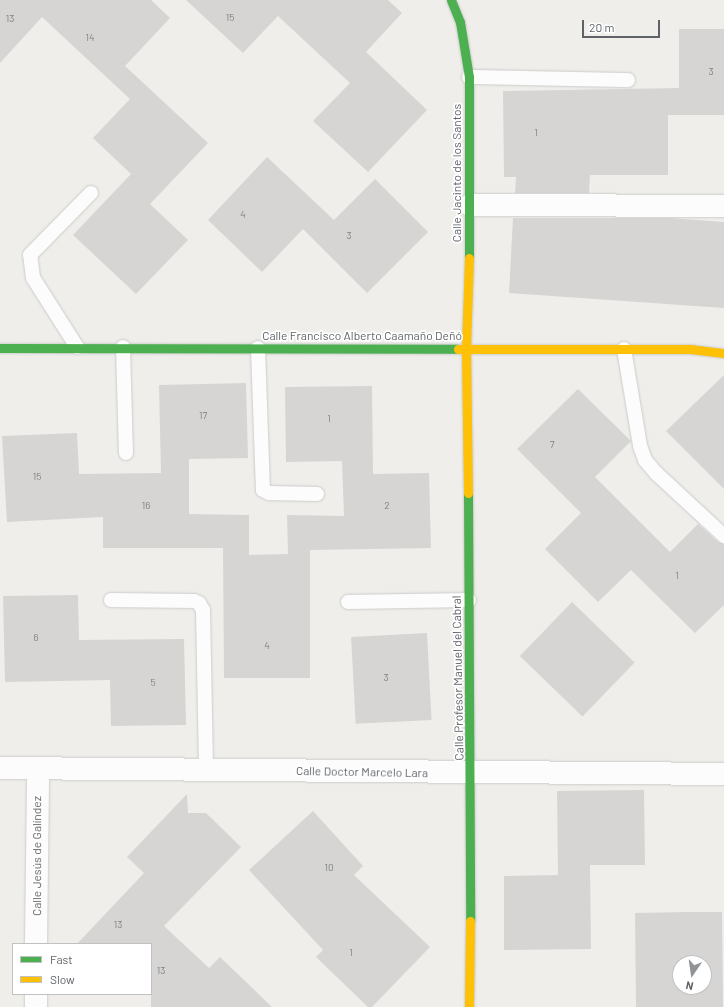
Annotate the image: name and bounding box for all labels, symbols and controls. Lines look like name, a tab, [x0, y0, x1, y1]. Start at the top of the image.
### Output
house number: 15	[226, 12, 234, 24]
scale bar	[584, 12, 662, 38]
house number: 13	[6, 13, 14, 25]
text: 20 m	[589, 20, 615, 34]
house number: 14	[85, 32, 95, 44]
house number: 3	[708, 66, 714, 78]
street label: Calle Jacinto de los Santos	[450, 104, 464, 242]
house number: 1	[534, 127, 538, 139]
house number: 4	[240, 209, 246, 221]
house number: 3	[346, 230, 352, 242]
street label: Calle Francisco Alberto Caamaño Deñó	[262, 329, 462, 343]
house number: 17	[199, 410, 207, 422]
house number: 1	[327, 413, 331, 425]
house number: 7	[550, 439, 554, 451]
house number: 15	[33, 471, 41, 483]
house number: 16	[142, 500, 150, 512]
house number: 2	[384, 500, 390, 512]
house number: 1	[675, 570, 679, 582]
street label: Calle Profesor Manuel del Cabral	[449, 595, 467, 761]
house number: 6	[33, 632, 39, 644]
house number: 4	[264, 640, 270, 652]
house number: 3	[383, 672, 389, 684]
house number: 5	[150, 677, 156, 689]
street label: Calle Doctor Marcelo Lara	[296, 764, 428, 780]
street label: Calle Jesús de Galíndez	[30, 796, 44, 916]
house number: 10	[324, 862, 334, 874]
house number: 13	[114, 919, 122, 931]
legend	[12, 943, 152, 995]
house number: 1	[349, 947, 353, 959]
text: Fast	[50, 952, 73, 966]
north arrow	[672, 955, 712, 995]
house number: 13	[157, 965, 165, 977]
text: Slow	[50, 972, 75, 986]
text: N	[684, 979, 694, 993]

